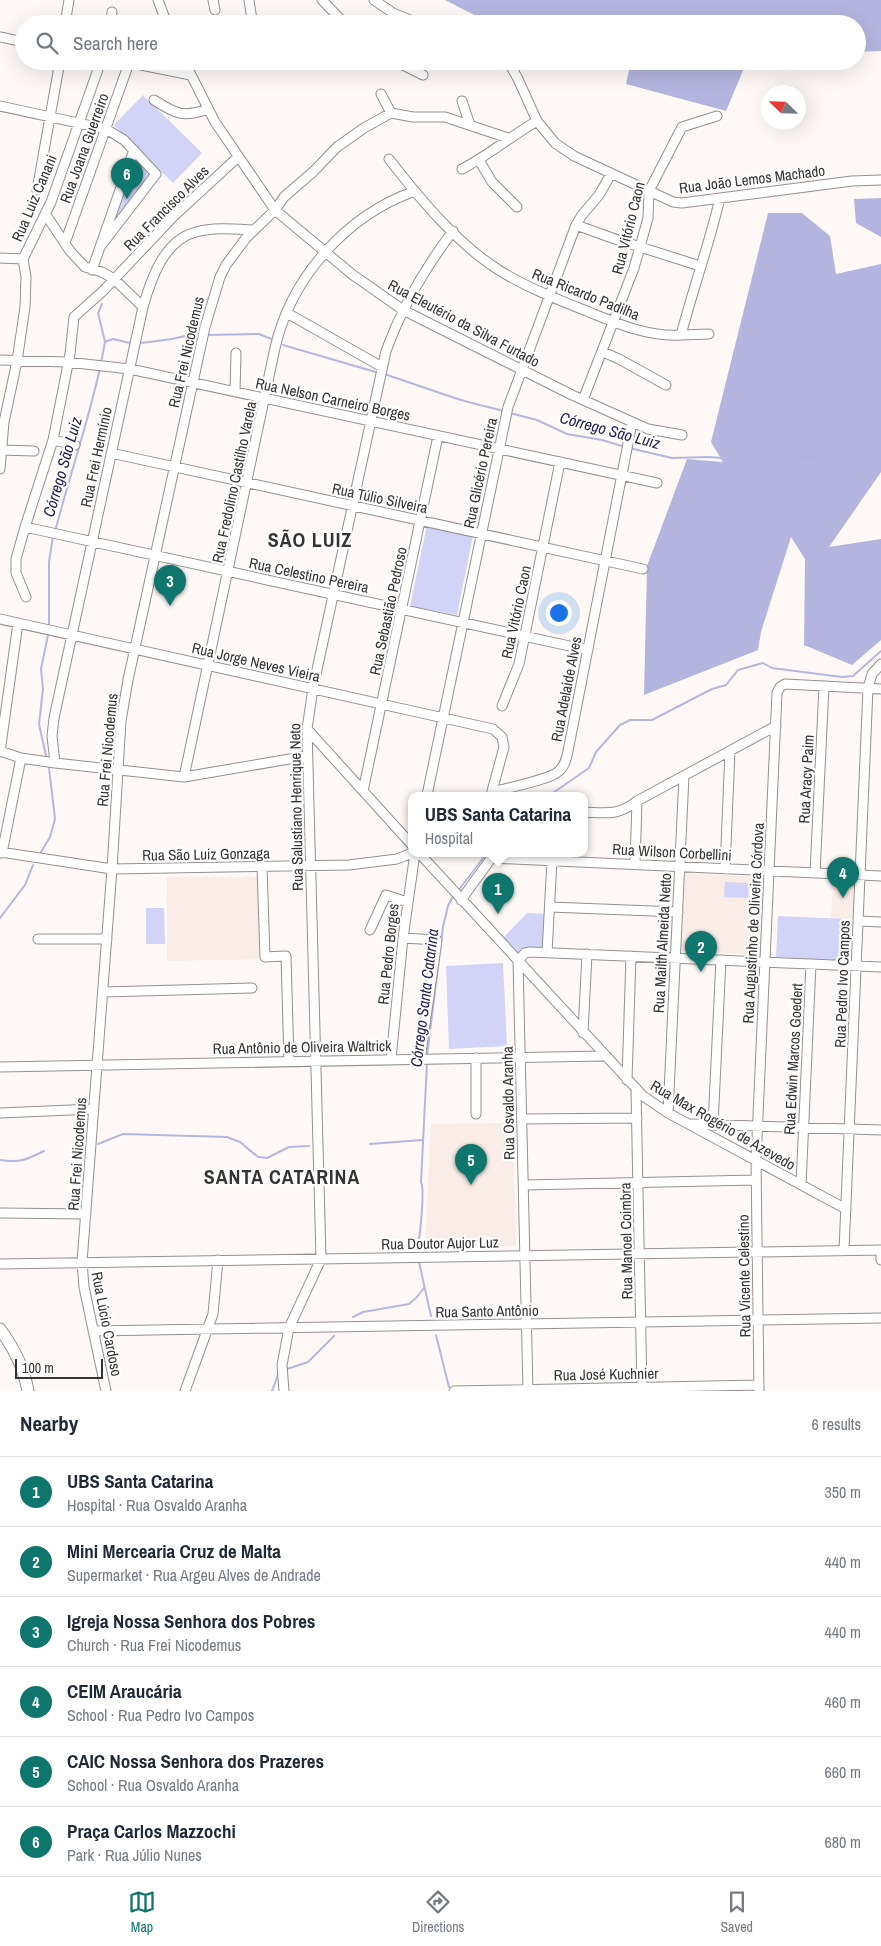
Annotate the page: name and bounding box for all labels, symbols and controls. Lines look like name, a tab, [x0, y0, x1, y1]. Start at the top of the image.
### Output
search box	[15, 15, 866, 70]
icon: search	[33, 29, 61, 57]
text: Search here	[73, 30, 158, 56]
north arrow	[761, 85, 806, 130]
street label: Rua Joana Guerreiro	[54, 90, 114, 206]
street label: Rua Luiz Canani	[6, 151, 62, 245]
pin: 6	[111, 158, 143, 199]
street label: Rua João Lemos Machado	[678, 160, 826, 198]
street label: Rua Francisco Alves	[119, 161, 213, 255]
street label: Rua Vitório Caon	[606, 179, 650, 277]
street label: Rua Ricardo Padilha	[529, 263, 643, 325]
street label: Rua Eleutério da Silva Furtado	[385, 274, 544, 372]
street label: Rua Frei Nicodemus	[163, 294, 209, 410]
street label: Rua Nelson Carneiro Borges	[254, 372, 412, 426]
street label: Rua Fredolino Castilho Varela	[207, 399, 261, 565]
street label: Rua Frei Hermínio	[75, 405, 117, 509]
water label: Córrego São Luiz	[557, 406, 663, 454]
water label: Córrego São Luiz	[37, 414, 87, 519]
street label: Rua Glicério Pereira	[458, 415, 502, 530]
street label: Rua Túlio Silveira	[330, 478, 430, 518]
district label: SÃO LUIZ	[268, 526, 352, 553]
street label: Rua Sebastião Pedroso	[364, 545, 412, 677]
street label: Rua Celestino Pereira	[247, 552, 371, 598]
street label: Rua Vitório Caon	[496, 563, 536, 661]
pin: 3	[154, 565, 186, 606]
your location	[546, 600, 572, 626]
street label: Rua Adelaide Alves	[546, 635, 586, 743]
street label: Rua Jorge Neves Vieira	[190, 637, 322, 687]
street label: Rua Frei Nicodemus	[92, 693, 122, 807]
street label: Rua Salustiano Henrique Neto	[284, 723, 308, 891]
street label: Rua Aracy Paim	[793, 734, 819, 824]
popup	[408, 792, 588, 857]
text: UBS Santa Catarina	[425, 801, 571, 827]
street label: Rua Augustinho de Oliveira Córdova	[737, 822, 769, 1024]
text: Hospital	[425, 827, 473, 849]
street label: Rua Wilson Corbellini	[612, 838, 732, 866]
street label: Rua São Luiz Gonzaga	[142, 842, 270, 866]
pin: 4	[827, 857, 859, 898]
street label: Rua Mailth Almeida Netto	[648, 872, 676, 1014]
pin: 1	[482, 873, 514, 914]
street label: Rua Pedro Borges	[372, 903, 404, 1005]
street label: Rua Pedro Ivo Campos	[829, 920, 855, 1048]
water label: Córrego Santa Catarina	[405, 928, 443, 1068]
pin: 2	[685, 931, 717, 972]
street label: Rua Edwin Marcos Goedert	[779, 982, 807, 1135]
street label: Rua Antônio de Oliveira Waltrick	[212, 1035, 392, 1059]
street label: Rua Osvaldo Aranha	[497, 1046, 519, 1160]
street label: Rua Max Rogério de Azevedo	[647, 1075, 799, 1175]
street label: Rua Frei Nicodemus	[63, 1097, 91, 1211]
pin: 5	[455, 1144, 487, 1185]
district label: SANTA CATARINA	[204, 1163, 360, 1190]
street label: Rua Manoel Coimbra	[614, 1182, 638, 1300]
street label: Rua Vicente Celestino	[732, 1214, 756, 1338]
street label: Rua Doutor Aujor Luz	[381, 1231, 499, 1255]
street label: Rua Lúcio Cardoso	[87, 1270, 127, 1378]
street label: Rua Santo Antônio	[435, 1300, 539, 1322]
scale bar	[15, 1356, 102, 1379]
text: 100 m	[22, 1359, 54, 1377]
street label: Rua José Kuchnier	[554, 1363, 658, 1385]
text: Nearby	[20, 1409, 78, 1438]
text: 6 results	[811, 1413, 861, 1435]
text: UBS Santa Catarina	[67, 1468, 213, 1494]
text: 1	[32, 1481, 40, 1503]
text: 350 m	[825, 1481, 861, 1503]
text: Hospital · Rua Osvaldo Aranha	[67, 1494, 247, 1516]
text: Mini Mercearia Cruz de Malta	[67, 1538, 281, 1564]
text: 2	[32, 1551, 40, 1573]
text: 440 m	[825, 1551, 861, 1573]
text: Supermarket · Rua Argeu Alves de Andrade	[67, 1564, 321, 1586]
text: Igreja Nossa Senhora dos Pobres	[67, 1608, 316, 1634]
text: 3	[32, 1621, 40, 1643]
text: 440 m	[825, 1621, 861, 1643]
text: Church · Rua Frei Nicodemus	[67, 1634, 241, 1656]
text: CEIM Araucária	[67, 1678, 182, 1704]
text: 4	[32, 1691, 40, 1713]
text: 460 m	[825, 1691, 861, 1713]
text: School · Rua Pedro Ivo Campos	[67, 1704, 254, 1726]
text: CAIC Nossa Senhora dos Prazeres	[67, 1748, 324, 1774]
text: 5	[32, 1761, 40, 1783]
text: 660 m	[825, 1761, 861, 1783]
text: School · Rua Osvaldo Aranha	[67, 1774, 239, 1796]
text: Praça Carlos Mazzochi	[67, 1818, 236, 1844]
text: 6	[32, 1831, 40, 1853]
text: 680 m	[825, 1831, 861, 1853]
text: Park · Rua Júlio Nunes	[67, 1844, 202, 1866]
tab: Map	[128, 1888, 156, 1936]
tab: Directions	[412, 1888, 464, 1936]
tab: Saved	[720, 1888, 753, 1936]

